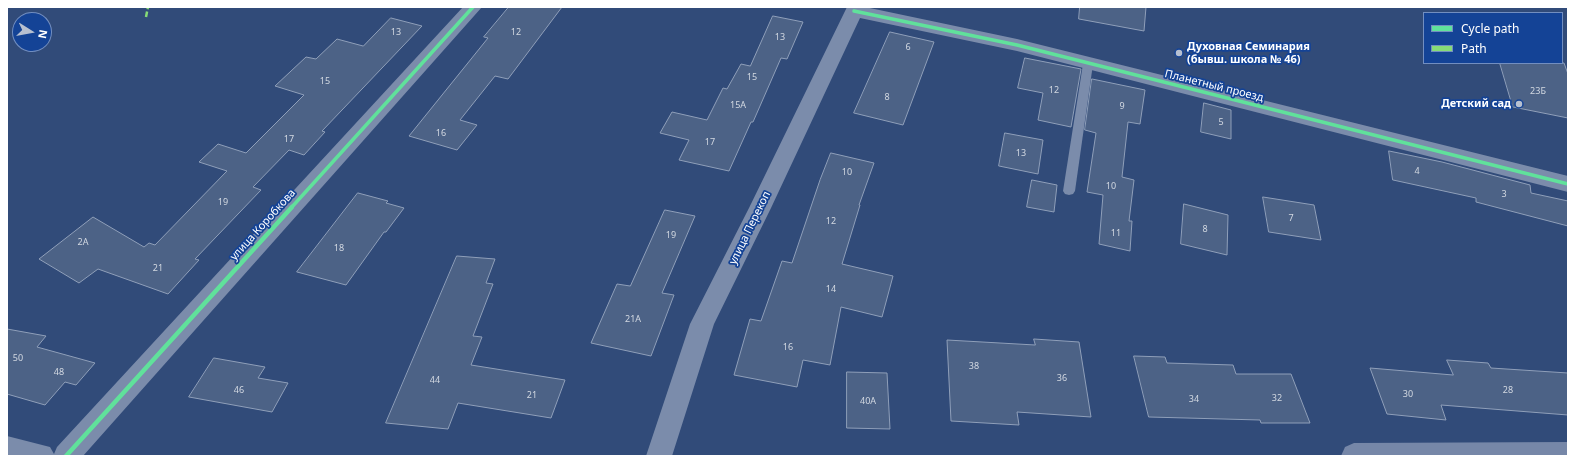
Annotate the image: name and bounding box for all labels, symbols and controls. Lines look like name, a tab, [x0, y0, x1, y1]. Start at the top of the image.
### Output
north arrow	[12, 12, 52, 52]
legend	[1423, 12, 1563, 64]
text: Cycle path	[1461, 20, 1519, 37]
house number: 13	[391, 27, 401, 37]
house number: 12	[511, 27, 521, 37]
text: N	[35, 28, 52, 40]
house number: 13	[775, 32, 785, 42]
place label: Духовная Семинария (бывш. школа № 46)	[1187, 40, 1310, 66]
text: Path	[1461, 40, 1487, 57]
house number: 6	[905, 42, 911, 52]
marker: Духовная Семинария (бывш. школа № 46)	[1174, 48, 1184, 58]
street label: Планетный проезд	[1163, 67, 1265, 105]
house number: 15	[747, 72, 757, 82]
house number: 15	[320, 76, 330, 86]
house number: 12	[1049, 85, 1059, 95]
house number: 23Б	[1530, 86, 1546, 96]
house number: 8	[884, 92, 890, 102]
place label: Детский сад	[1441, 97, 1511, 111]
marker: Детский сад	[1514, 99, 1524, 109]
house number: 15А	[730, 100, 746, 110]
house number: 9	[1119, 101, 1125, 111]
house number: 5	[1218, 117, 1224, 127]
house number: 16	[436, 128, 446, 138]
house number: 17	[284, 134, 294, 144]
house number: 17	[705, 137, 715, 147]
house number: 13	[1016, 148, 1026, 158]
house number: 4	[1414, 166, 1420, 176]
house number: 10	[842, 167, 852, 177]
house number: 10	[1106, 181, 1116, 191]
street label: улица Коробкова	[227, 187, 299, 263]
street label: улица Перекоп	[727, 189, 773, 267]
house number: 3	[1501, 189, 1507, 199]
house number: 19	[218, 197, 228, 207]
house number: 7	[1288, 213, 1294, 223]
house number: 12	[826, 216, 836, 226]
house number: 8	[1202, 224, 1208, 234]
house number: 11	[1111, 228, 1121, 238]
house number: 19	[666, 230, 676, 240]
house number: 2А	[78, 237, 88, 247]
house number: 18	[334, 243, 344, 253]
house number: 21	[153, 263, 163, 273]
house number: 14	[826, 284, 836, 294]
house number: 21А	[625, 314, 641, 324]
house number: 16	[783, 342, 793, 352]
house number: 50	[13, 353, 23, 363]
house number: 38	[969, 361, 979, 371]
house number: 48	[54, 367, 64, 377]
house number: 36	[1057, 373, 1067, 383]
house number: 44	[430, 375, 440, 385]
house number: 46	[234, 385, 244, 395]
house number: 28	[1503, 385, 1513, 395]
house number: 30	[1403, 389, 1413, 399]
house number: 21	[527, 390, 537, 400]
house number: 32	[1272, 393, 1282, 403]
house number: 34	[1189, 394, 1199, 404]
house number: 40А	[860, 396, 876, 406]

